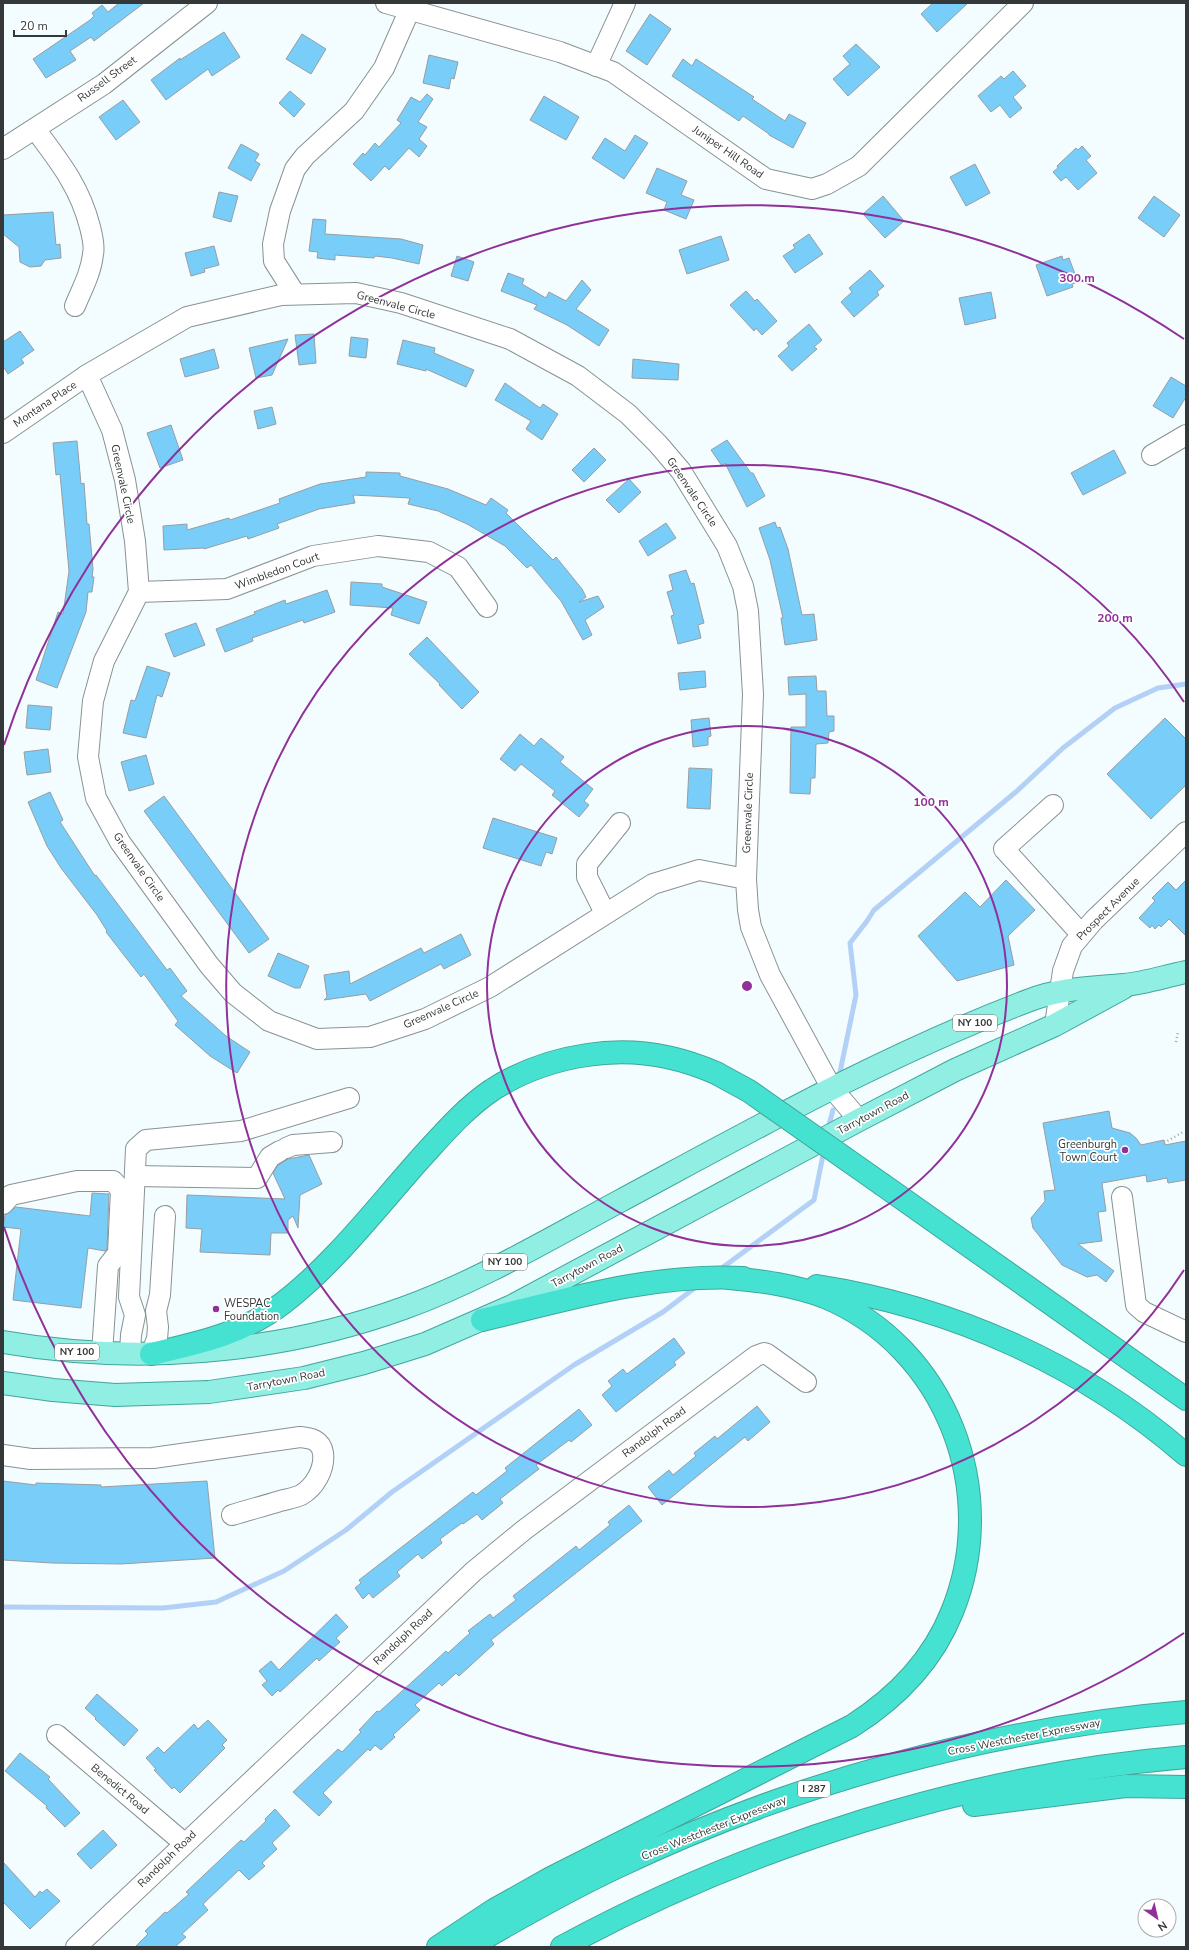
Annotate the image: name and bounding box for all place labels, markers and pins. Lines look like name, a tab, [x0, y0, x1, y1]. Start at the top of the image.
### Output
centre of rings	[740, 979, 754, 993]
place label: Greenburgh Town Court	[1058, 1137, 1117, 1165]
marker: Greenburgh Town Court	[1120, 1145, 1130, 1155]
place label: WESPAC Foundation	[224, 1296, 279, 1324]
marker: WESPAC Foundation	[211, 1304, 221, 1314]

